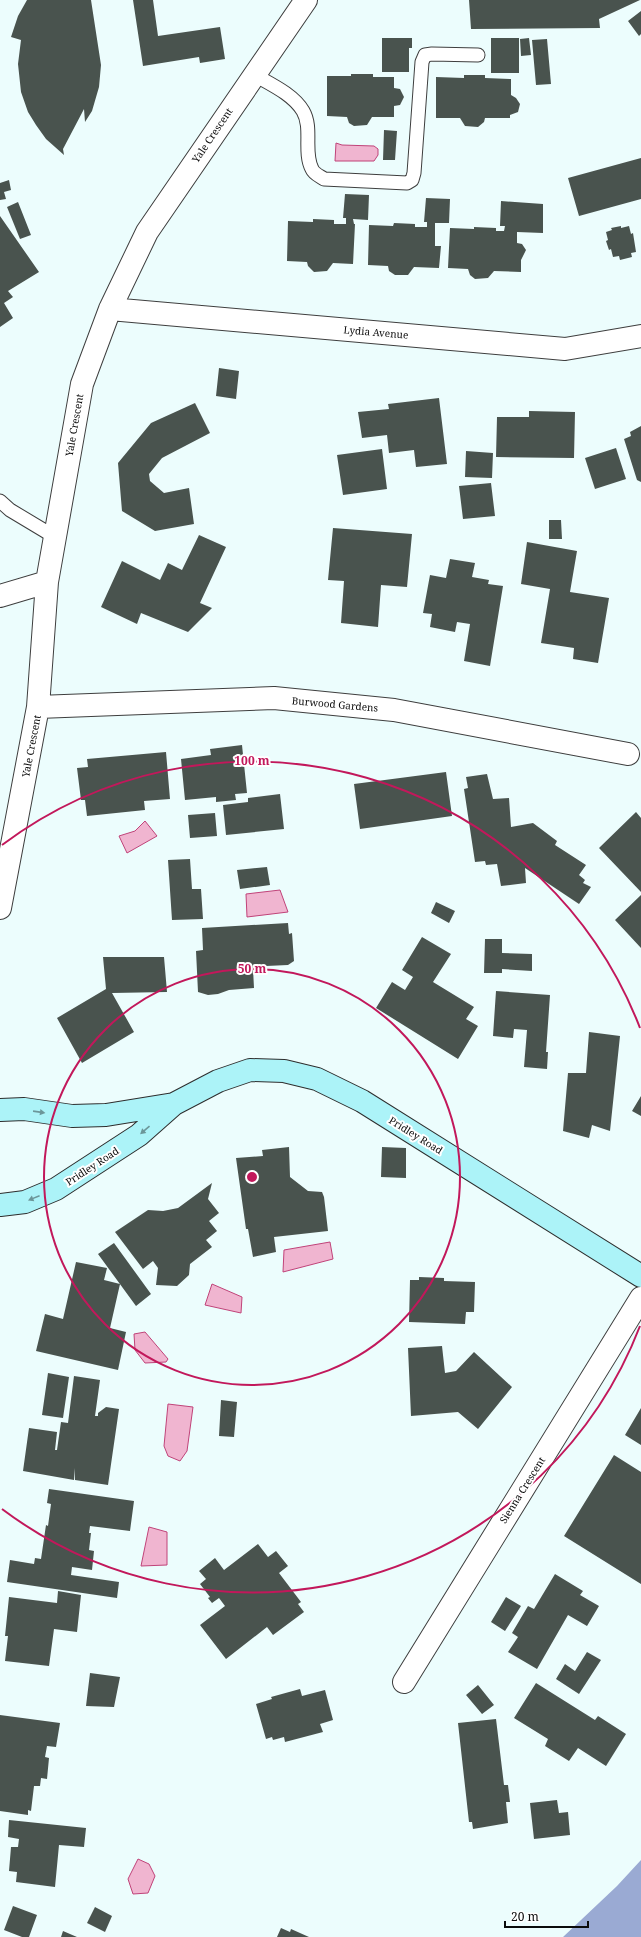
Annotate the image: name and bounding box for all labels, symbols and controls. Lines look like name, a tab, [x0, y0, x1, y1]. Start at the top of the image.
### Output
street label: Yale Crescent	[188, 104, 236, 166]
street label: Lydia Avenue	[343, 322, 409, 342]
street label: Yale Crescent	[61, 392, 86, 458]
street label: Burwood Gardens	[291, 693, 379, 715]
street label: Yale Crescent	[18, 713, 44, 779]
text: 100 m	[234, 752, 270, 769]
text: 50 m	[238, 960, 266, 977]
one-way arrow	[33, 1108, 45, 1115]
street label: Pridley Road	[386, 1113, 446, 1157]
one-way arrow	[139, 1126, 150, 1135]
street label: Pridley Road	[63, 1144, 121, 1188]
centre of rings	[245, 1170, 259, 1184]
one-way arrow	[29, 1195, 40, 1201]
street label: Sienna Crescent	[496, 1454, 548, 1526]
scale bar	[505, 1903, 588, 1929]
text: 20 m	[511, 1908, 539, 1925]

